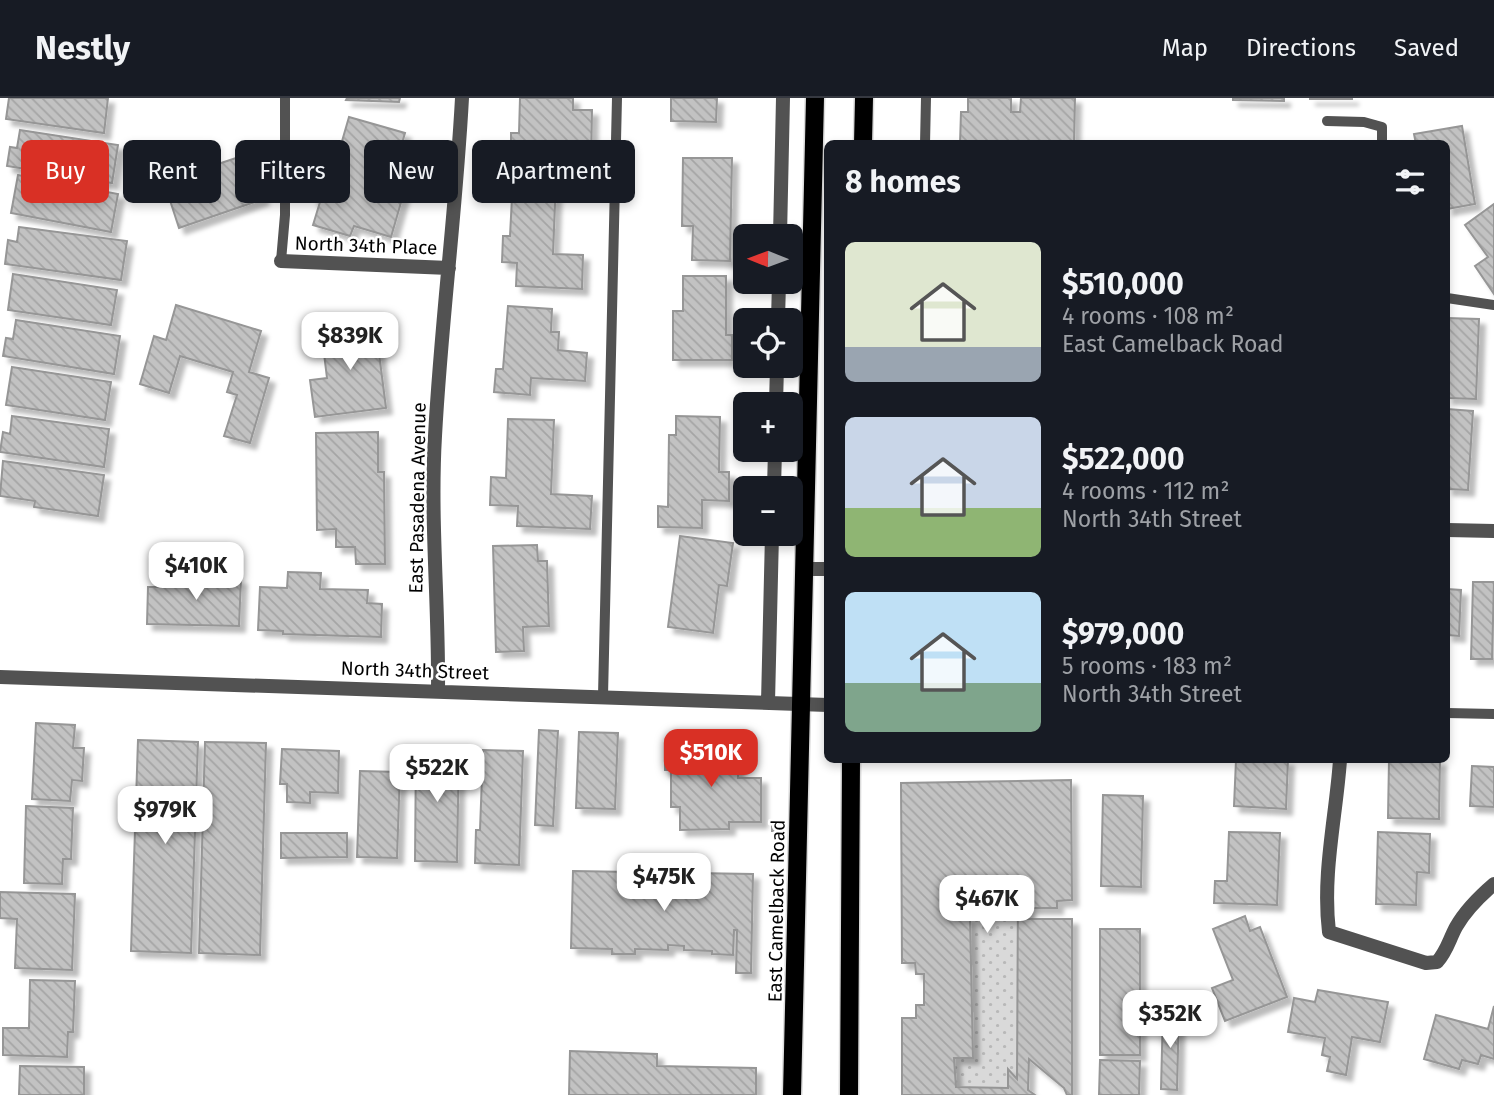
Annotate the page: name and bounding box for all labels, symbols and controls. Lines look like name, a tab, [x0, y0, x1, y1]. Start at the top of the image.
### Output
text: Nestly	[35, 28, 130, 68]
text: Map	[1162, 34, 1208, 62]
text: Directions	[1246, 34, 1356, 62]
text: Saved	[1394, 34, 1459, 62]
chip: Buy	[21, 140, 109, 203]
chip: Rent	[123, 140, 221, 203]
chip: Filters	[235, 140, 350, 203]
chip: New	[364, 140, 458, 203]
chip: Apartment	[472, 140, 635, 203]
icon: filters	[1391, 163, 1429, 201]
text: 8 homes	[845, 164, 961, 200]
north arrow	[733, 224, 803, 294]
map controls	[733, 224, 803, 546]
street label: North 34th Place	[294, 232, 438, 259]
text: $510,000	[1062, 266, 1184, 302]
icon: home	[901, 270, 985, 354]
text: 4 rooms · 108 m²	[1062, 302, 1234, 330]
button: locate	[733, 308, 803, 378]
pin: $839K	[301, 313, 399, 372]
text: $839K	[317, 321, 383, 349]
text: East Camelback Road	[1062, 330, 1283, 358]
button: +	[733, 392, 803, 462]
street label: East Pasadena Avenue	[404, 402, 431, 594]
text: $522,000	[1062, 441, 1185, 477]
icon: home	[901, 445, 985, 529]
button: −	[733, 476, 803, 546]
text: 4 rooms · 112 m²	[1062, 477, 1229, 505]
text: North 34th Street	[1062, 505, 1242, 533]
pin: $410K	[147, 542, 245, 602]
text: $410K	[165, 551, 227, 579]
text: $979,000	[1062, 616, 1184, 652]
icon: home	[901, 620, 985, 704]
text: 5 rooms · 183 m²	[1062, 652, 1232, 680]
street label: North 34th Street	[340, 656, 490, 685]
text: North 34th Street	[1062, 680, 1242, 708]
pin: $510K	[662, 730, 760, 789]
text: $510K	[680, 738, 742, 766]
pin: $522K	[388, 744, 486, 804]
text: $522K	[406, 753, 468, 781]
pin: $979K	[116, 786, 214, 846]
text: $979K	[134, 795, 196, 823]
street label: East Camelback Road	[763, 819, 790, 1003]
pin: $475K	[615, 854, 713, 913]
text: $475K	[633, 862, 695, 890]
pin: $467K	[938, 876, 1036, 935]
text: $467K	[955, 884, 1019, 912]
pin: $352K	[1121, 990, 1219, 1050]
text: $352K	[1138, 999, 1202, 1027]

